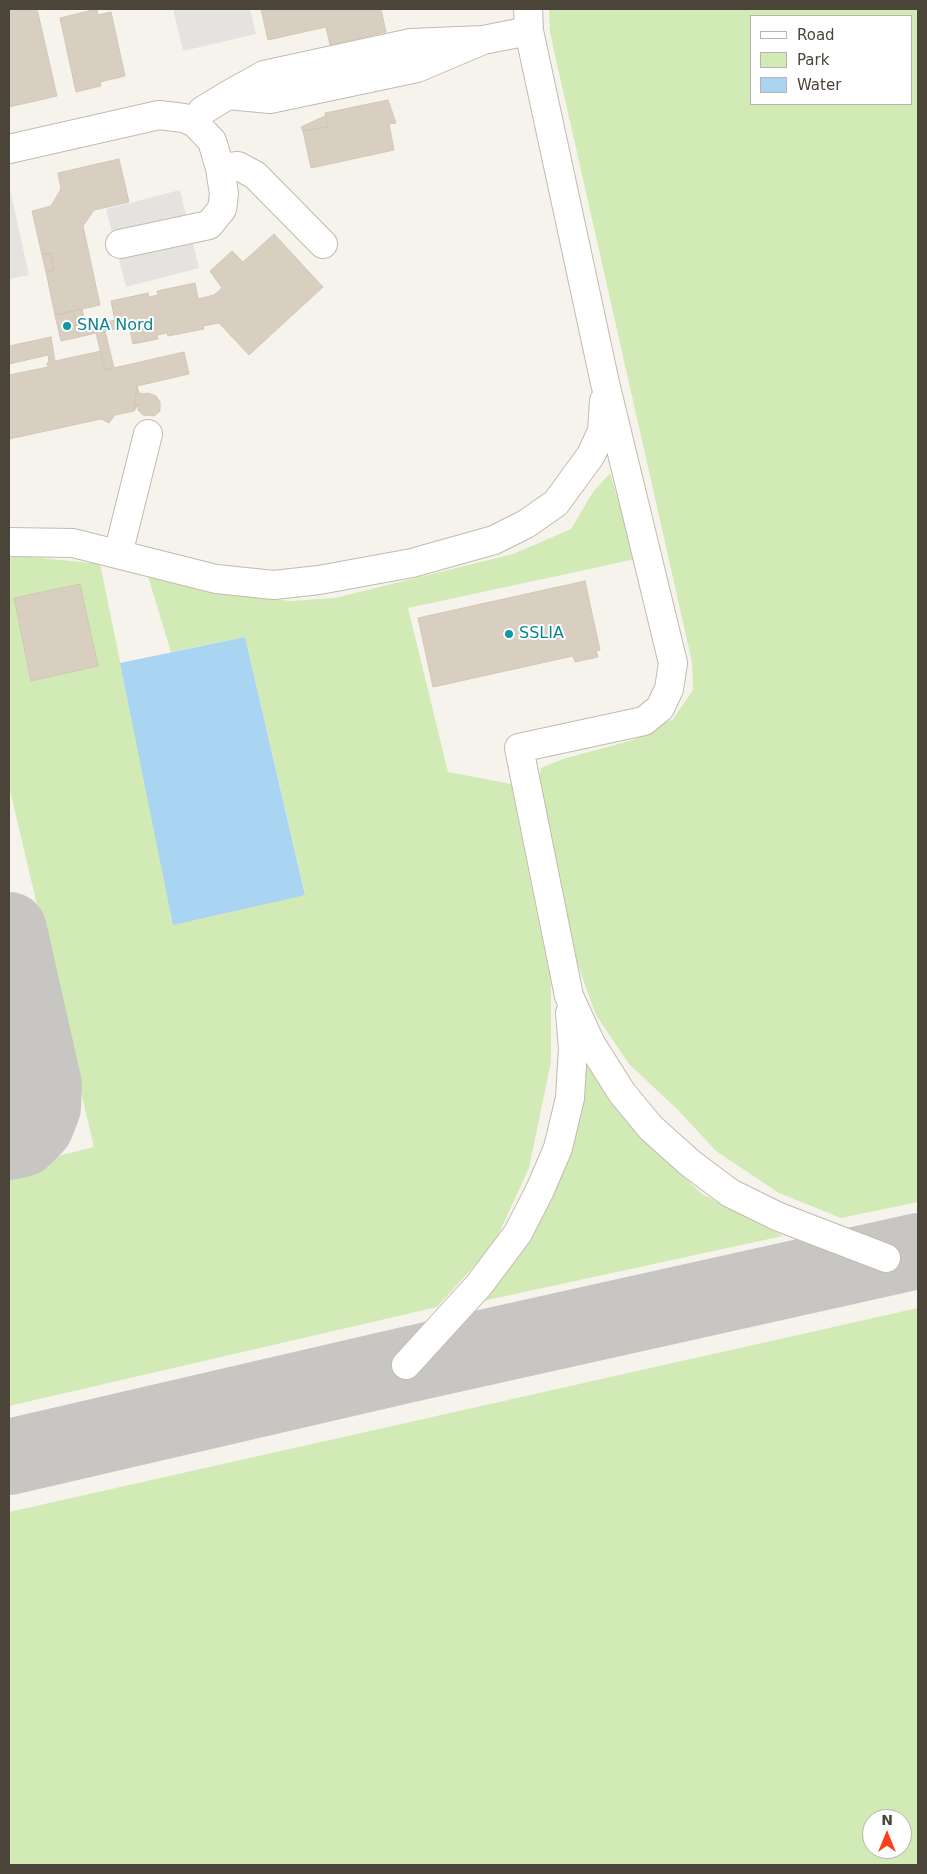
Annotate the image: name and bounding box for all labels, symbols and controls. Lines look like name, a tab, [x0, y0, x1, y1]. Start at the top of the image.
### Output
legend	[750, 15, 912, 105]
text: Road	[797, 26, 835, 44]
text: Park	[797, 51, 829, 69]
text: Water	[797, 76, 841, 94]
place label: SNA Nord	[77, 316, 153, 336]
marker: SNA Nord	[61, 320, 73, 332]
place label: SSLIA	[519, 624, 564, 644]
marker: SSLIA	[503, 628, 515, 640]
north arrow	[862, 1809, 912, 1859]
text: N	[881, 1812, 893, 1828]

